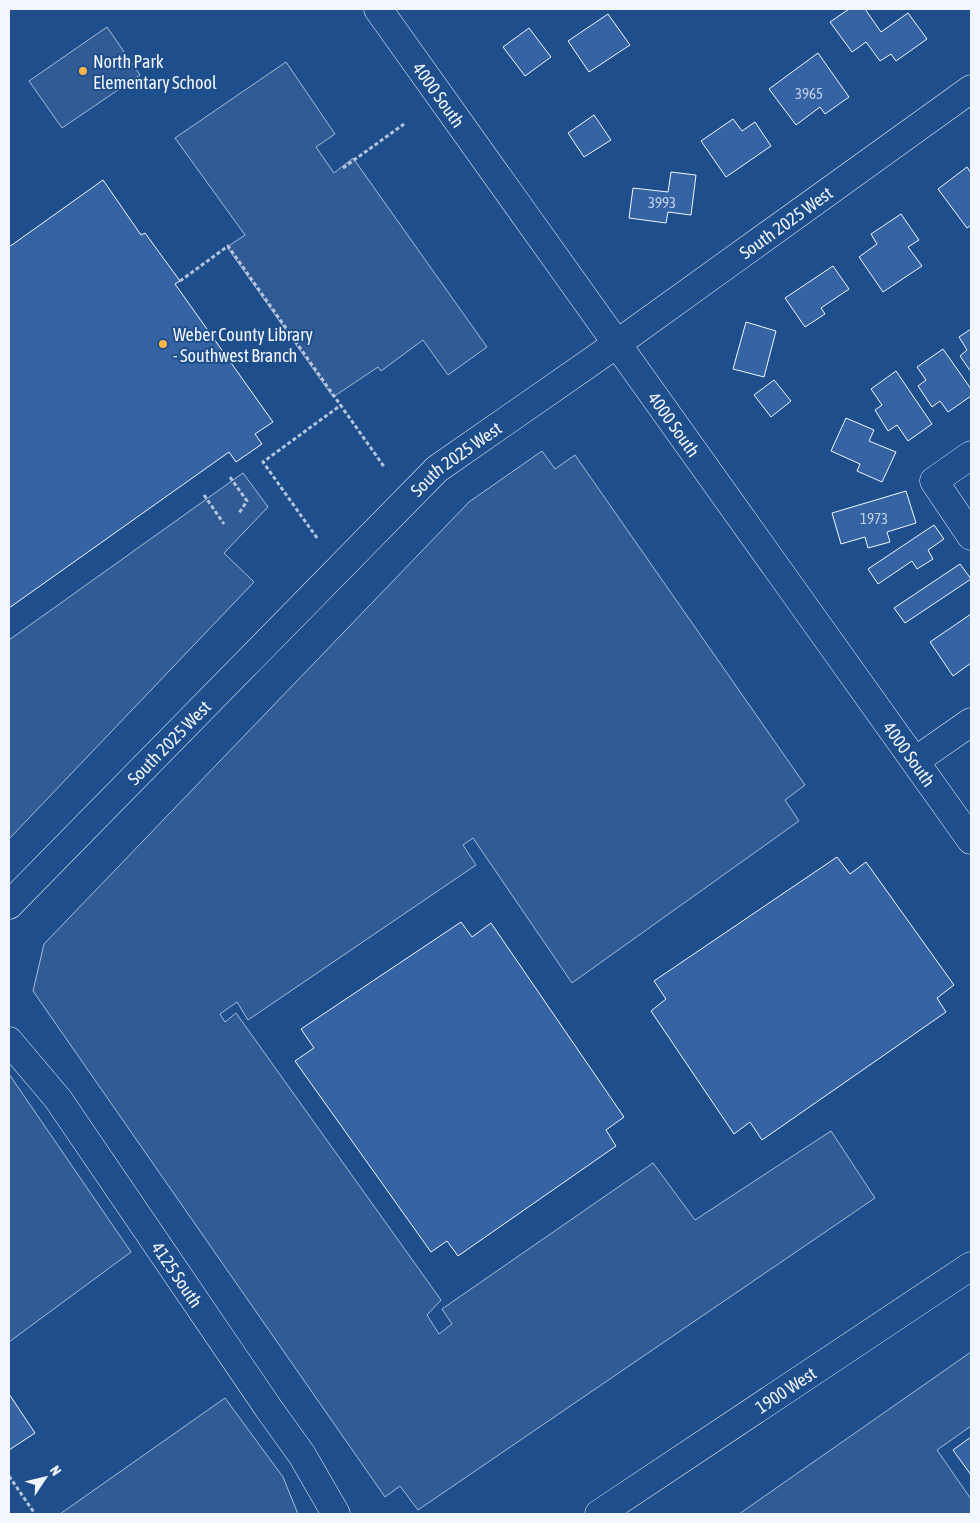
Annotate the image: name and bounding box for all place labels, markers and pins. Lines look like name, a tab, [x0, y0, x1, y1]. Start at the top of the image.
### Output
place label: North Park Elementary School	[93, 51, 217, 93]
marker: North Park Elementary School	[77, 65, 89, 77]
place label: Weber County Library - Southwest Branch	[173, 324, 313, 366]
marker: Weber County Library - Southwest Branch	[157, 338, 169, 350]

